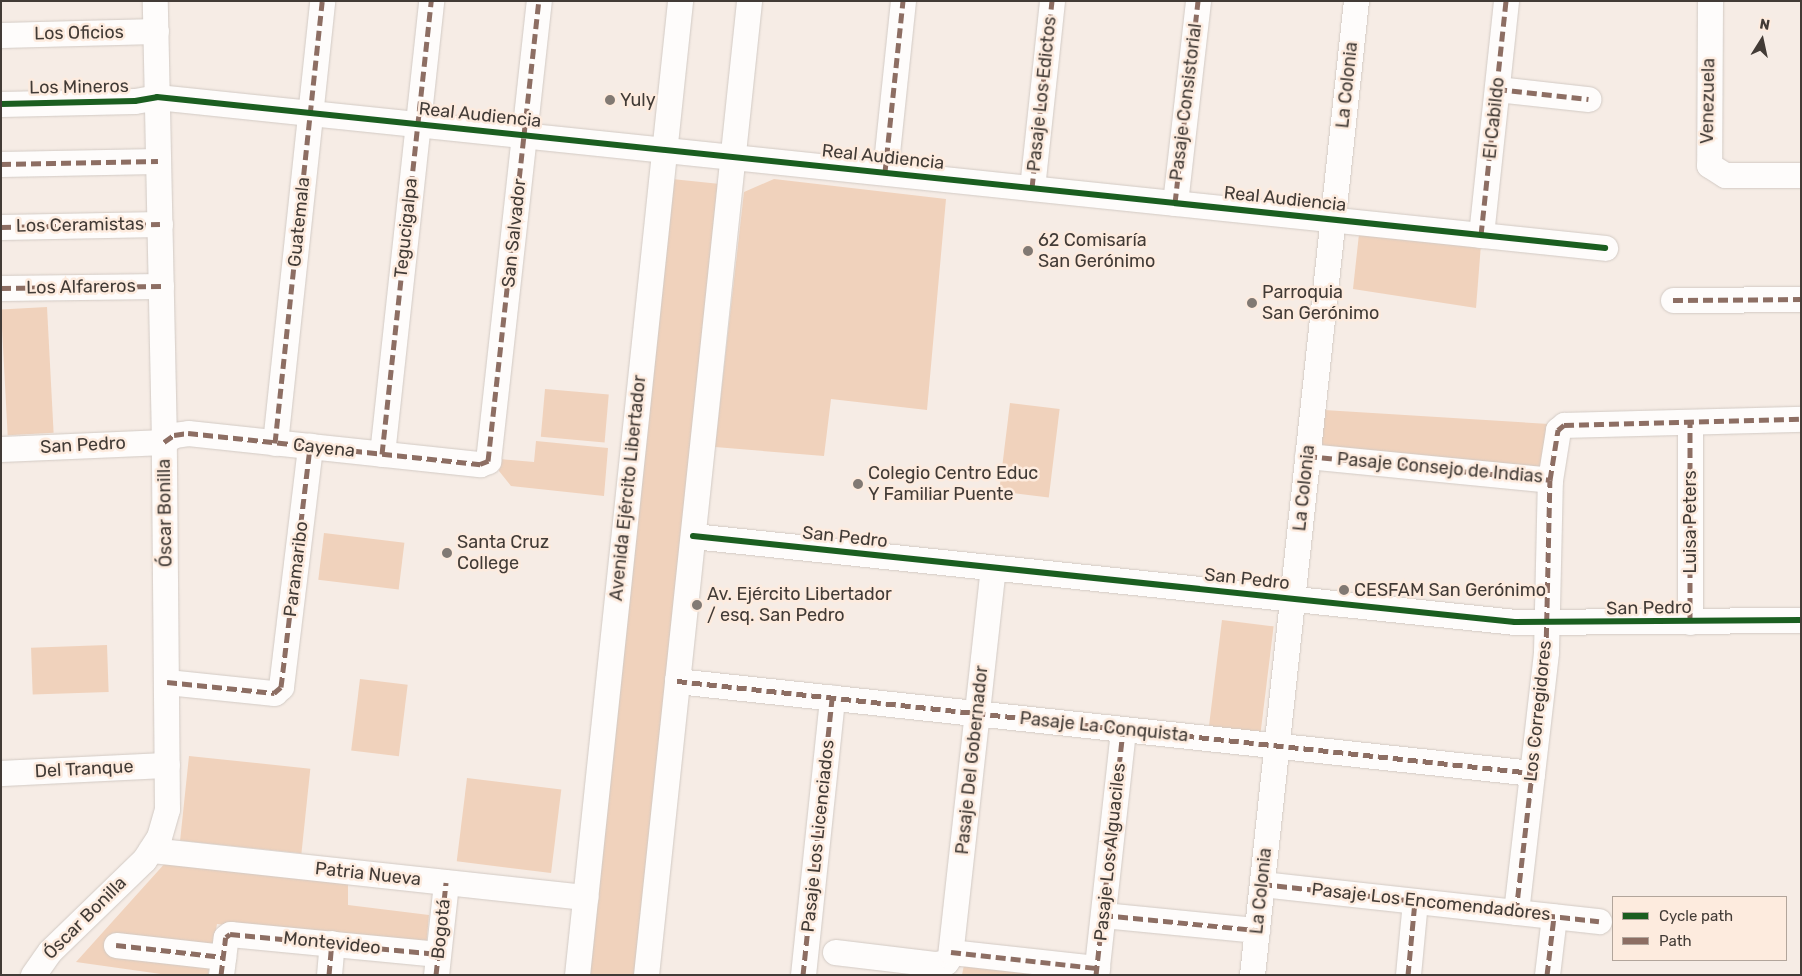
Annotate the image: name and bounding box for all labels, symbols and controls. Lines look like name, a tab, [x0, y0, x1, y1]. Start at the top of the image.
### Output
street label: Pasaje Los Edictos	[1023, 15, 1061, 173]
north arrow	[1737, 15, 1787, 65]
text: N	[1758, 15, 1771, 34]
street label: Los Oficios	[34, 21, 124, 45]
street label: Pasaje Consistorial	[1166, 22, 1206, 182]
street label: La Colonia	[1332, 41, 1362, 129]
street label: Venezuela	[1696, 58, 1720, 144]
street label: Los Mineros	[29, 75, 129, 99]
street label: El Cabildo	[1479, 76, 1509, 160]
place label: Yuly	[620, 89, 656, 111]
marker: Yuly	[604, 94, 616, 106]
street label: Real Audiencia	[417, 98, 543, 132]
street label: Real Audiencia	[820, 140, 946, 174]
street label: Guatemala	[284, 176, 314, 268]
street label: Tegucigalpa	[390, 177, 422, 279]
street label: San Salvador	[498, 177, 530, 289]
street label: Real Audiencia	[1222, 182, 1348, 216]
street label: Los Ceramistas	[16, 213, 144, 237]
place label: 62 Comisaría San Gerónimo	[1038, 230, 1155, 272]
marker: 62 Comisaría San Gerónimo	[1022, 245, 1034, 257]
street label: Los Alfareros	[26, 275, 136, 299]
place label: Parroquia San Gerónimo	[1262, 282, 1379, 324]
marker: Parroquia San Gerónimo	[1246, 297, 1258, 309]
street label: Avenida Ejército Libertador	[605, 374, 651, 602]
street label: San Pedro	[40, 432, 126, 458]
street label: Cayena	[292, 434, 356, 462]
street label: La Colonia	[1289, 444, 1319, 532]
street label: Pasaje Consejo de Indias	[1336, 448, 1544, 488]
street label: Óscar Bonilla	[153, 458, 177, 568]
place label: Colegio Centro Educ Y Familiar Puente	[868, 463, 1038, 506]
street label: Luisa Peters	[1679, 470, 1701, 574]
marker: Colegio Centro Educ Y Familiar Puente	[852, 478, 864, 490]
street label: Paramaribo	[279, 520, 313, 618]
street label: San Pedro	[801, 522, 889, 552]
place label: Santa Cruz College	[457, 532, 549, 574]
marker: Santa Cruz College	[441, 547, 453, 559]
street label: San Pedro	[1203, 564, 1291, 594]
place label: CESFAM San Gerónimo	[1354, 579, 1546, 601]
place label: Av. Ejército Libertador / esq. San Pedro	[707, 584, 892, 626]
marker: CESFAM San Gerónimo	[1338, 584, 1350, 596]
street label: San Pedro	[1606, 596, 1692, 620]
marker: Av. Ejército Libertador / esq. San Pedro	[691, 599, 703, 611]
street label: Los Corregidores	[1520, 639, 1556, 783]
street label: Pasaje Del Gobernador	[951, 664, 993, 856]
street label: Pasaje La Conquista	[1019, 707, 1189, 747]
street label: Pasaje Los Licenciados	[797, 739, 839, 933]
street label: Del Tranque	[34, 756, 134, 782]
street label: Pasaje Los Alguaciles	[1090, 762, 1130, 942]
street label: La Colonia	[1246, 847, 1276, 935]
street label: Patria Nueva	[314, 858, 422, 890]
street label: Óscar Bonilla	[39, 872, 131, 964]
street label: Pasaje Los Encomendadores	[1310, 879, 1552, 925]
legend	[1612, 896, 1787, 961]
street label: Bogotá	[427, 898, 455, 960]
text: Cycle path	[1659, 907, 1733, 925]
street label: Montevideo	[282, 927, 382, 959]
text: Path	[1659, 932, 1692, 950]

